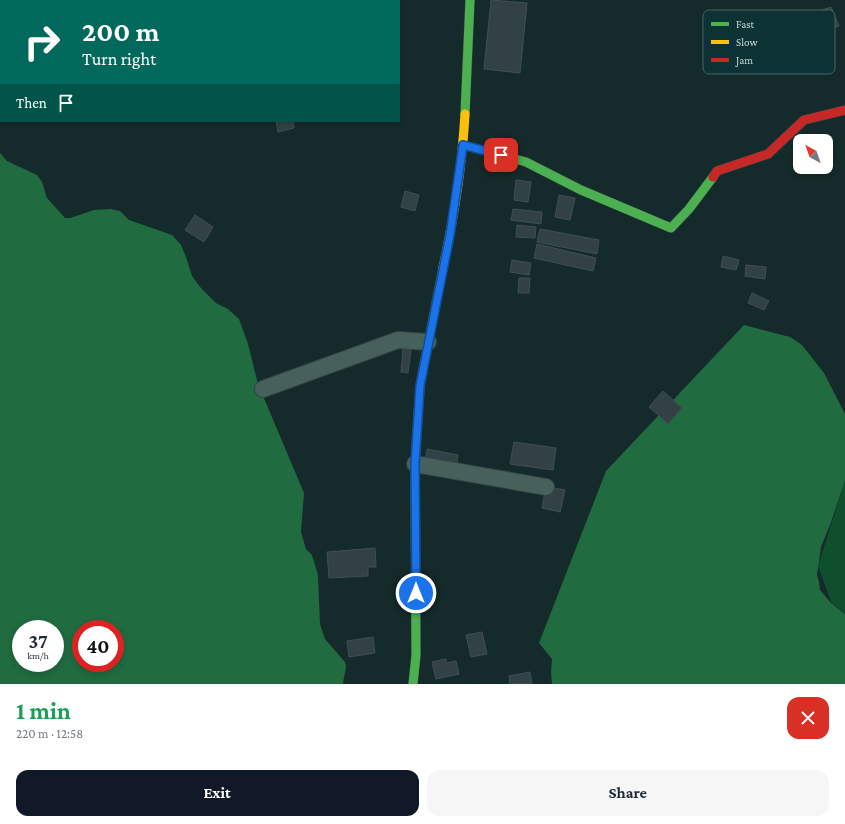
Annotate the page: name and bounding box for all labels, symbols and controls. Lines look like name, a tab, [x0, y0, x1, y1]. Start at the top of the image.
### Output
legend	[703, 10, 835, 74]
icon: right	[16, 16, 68, 68]
text: 200 m	[82, 16, 159, 47]
text: Fast	[736, 18, 755, 30]
text: Slow	[736, 36, 758, 48]
text: Turn right	[82, 49, 156, 69]
text: Jam	[735, 54, 753, 67]
icon: arrive	[55, 92, 77, 114]
text: Then	[16, 95, 47, 111]
north arrow	[793, 134, 833, 174]
map controls	[793, 134, 833, 174]
pin	[484, 138, 518, 172]
icon: arrive	[490, 144, 512, 166]
position arrow	[395, 572, 437, 614]
speed limit sign: 40	[72, 620, 124, 672]
text: 37	[28, 630, 48, 652]
text: km/h	[27, 650, 49, 661]
text: 1 min	[16, 697, 71, 724]
button: close	[787, 697, 829, 739]
text: 220 m · 12:58	[16, 726, 83, 741]
button: Exit	[16, 770, 419, 816]
button: Share	[427, 770, 829, 816]

